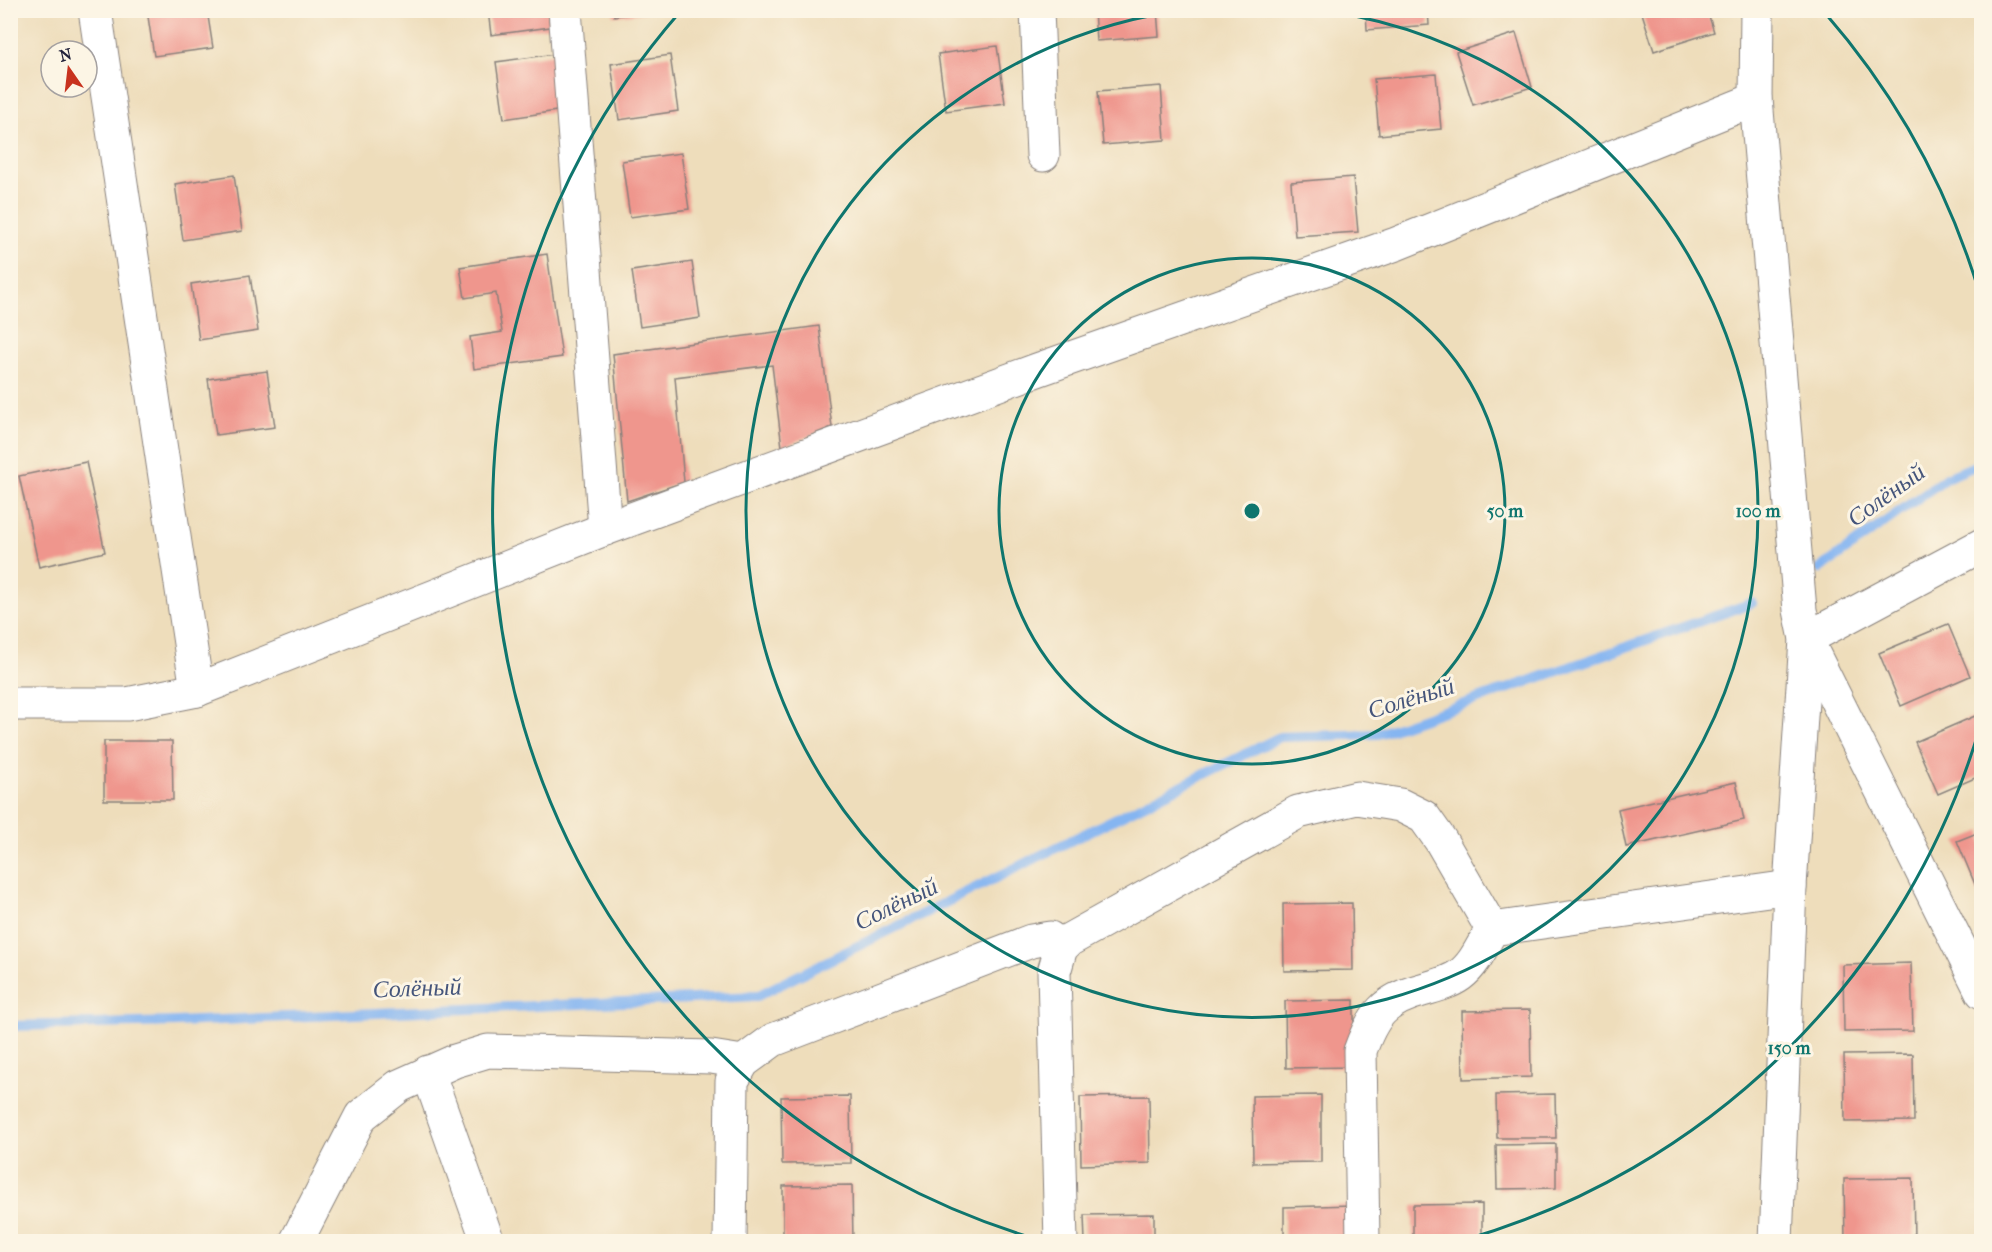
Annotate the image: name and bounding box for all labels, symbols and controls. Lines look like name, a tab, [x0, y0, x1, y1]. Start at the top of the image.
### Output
north arrow	[39, 39, 99, 99]
text: N	[57, 44, 75, 66]
water label: Солёный	[1842, 458, 1930, 532]
centre of rings	[1242, 501, 1262, 521]
text: 50 m	[1487, 501, 1524, 522]
text: 100 m	[1735, 501, 1782, 522]
water label: Солёный	[1364, 672, 1458, 724]
water label: Солёный	[850, 872, 942, 936]
water label: Солёный	[372, 972, 462, 1004]
text: 150 m	[1768, 1038, 1811, 1059]

